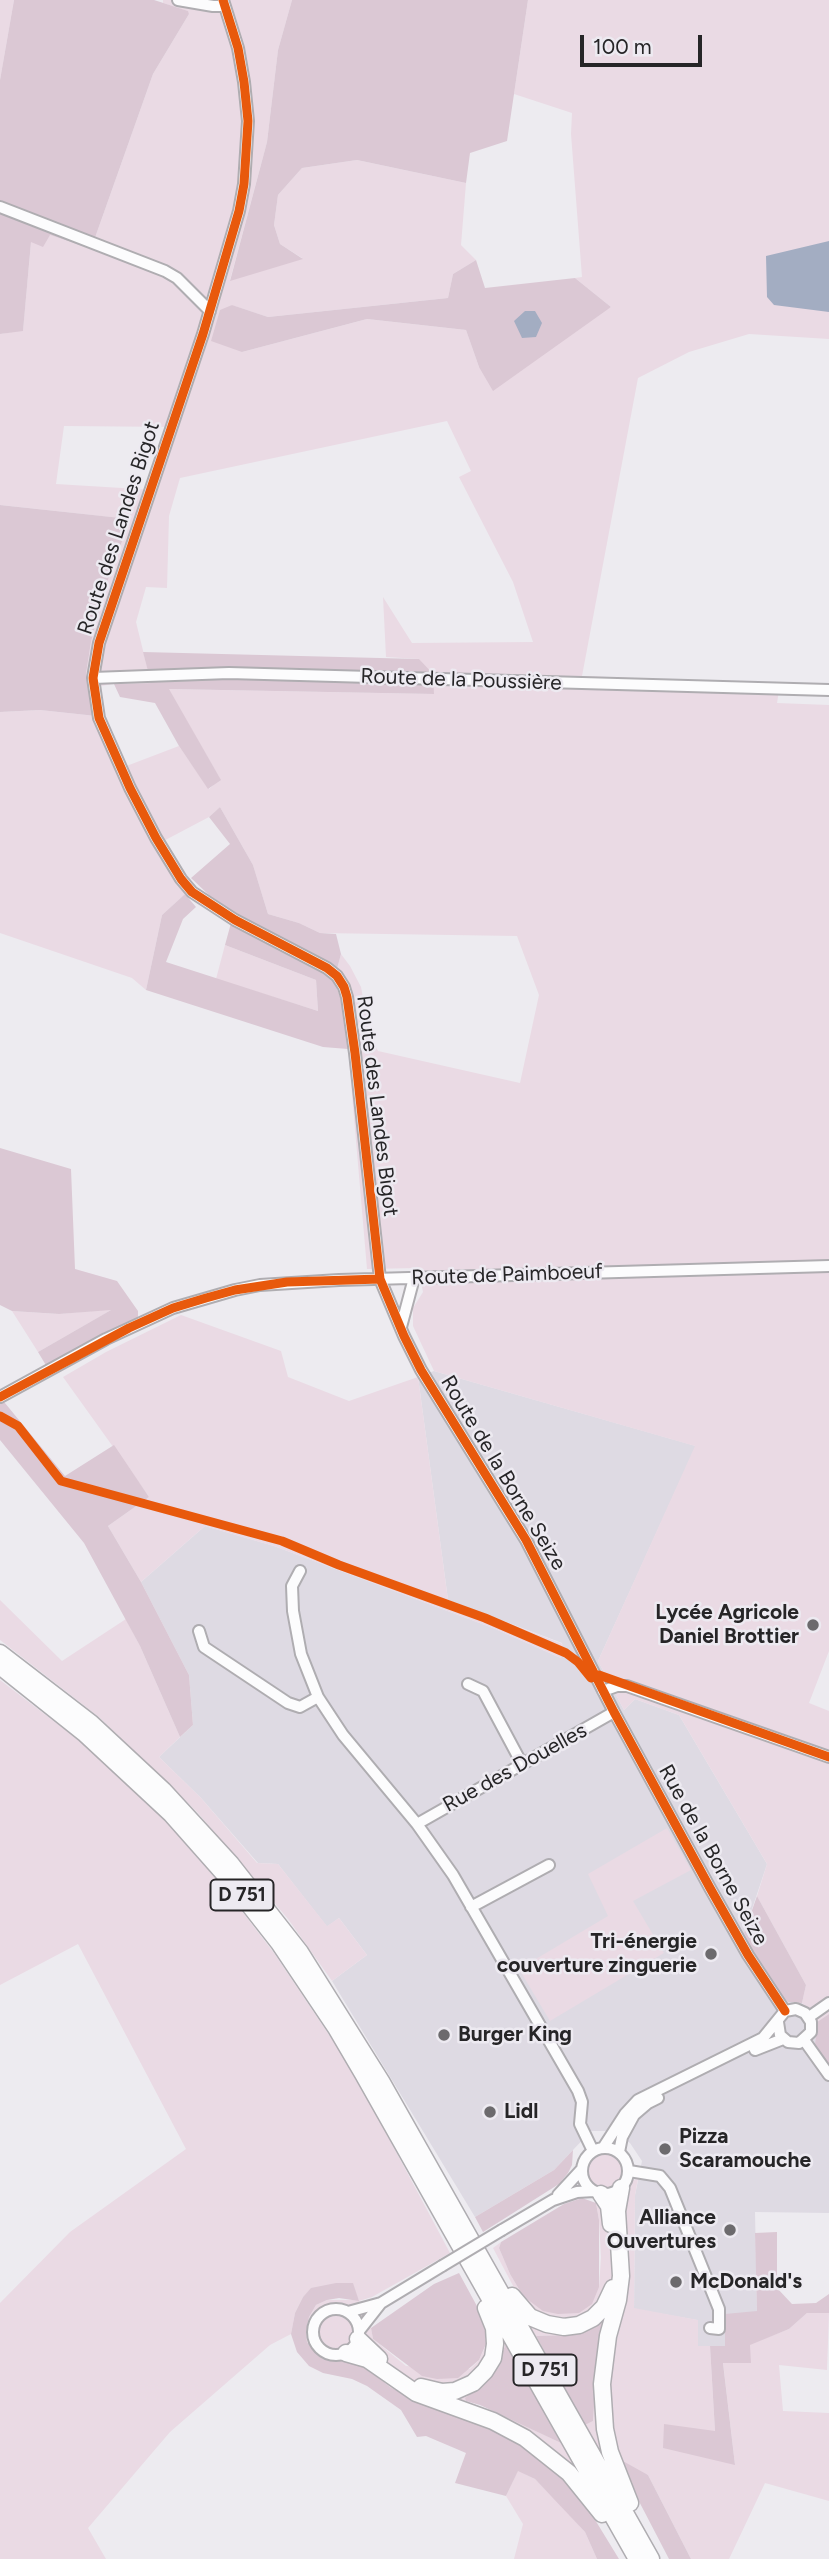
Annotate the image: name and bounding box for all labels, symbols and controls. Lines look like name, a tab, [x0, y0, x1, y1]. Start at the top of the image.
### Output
scale bar	[584, 21, 706, 65]
text: 100 m	[593, 34, 652, 59]
street label: Route des Landes Bigot	[73, 418, 165, 638]
street label: Route de la Poussière	[360, 664, 562, 696]
street label: Route des Landes Bigot	[351, 994, 403, 1218]
street label: Route de Paimboeuf	[411, 1259, 603, 1291]
street label: Route de la Borne Seize	[435, 1371, 571, 1575]
place label: Lycée Agricole Daniel Brottier	[655, 1600, 799, 1650]
marker: Lycée Agricole Daniel Brottier	[805, 1617, 821, 1633]
street label: Rue des Douelles	[439, 1718, 591, 1818]
street label: Rue de la Borne Seize	[653, 1760, 773, 1950]
road number: D 751	[210, 1880, 274, 1910]
place label: Tri-énergie couverture zinguerie	[497, 1929, 697, 1979]
marker: Tri-énergie couverture zinguerie	[703, 1946, 719, 1962]
place label: Burger King	[458, 2022, 572, 2048]
marker: Burger King	[436, 2027, 452, 2043]
place label: Lidl	[504, 2099, 538, 2125]
marker: Lidl	[482, 2104, 498, 2120]
place label: Pizza Scaramouche	[679, 2124, 811, 2174]
marker: Pizza Scaramouche	[657, 2141, 673, 2157]
place label: Alliance Ouvertures	[607, 2205, 716, 2255]
marker: Alliance Ouvertures	[722, 2222, 738, 2238]
place label: McDonald's	[690, 2269, 802, 2295]
marker: McDonald's	[668, 2274, 684, 2290]
road number: D 751	[514, 2354, 576, 2386]

